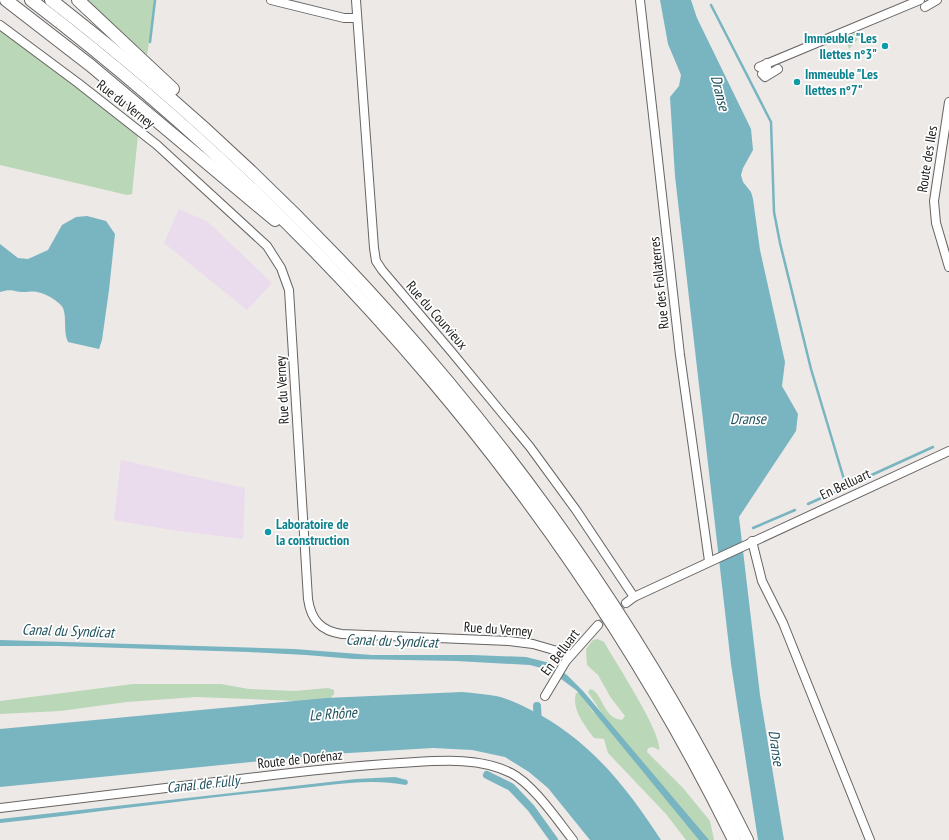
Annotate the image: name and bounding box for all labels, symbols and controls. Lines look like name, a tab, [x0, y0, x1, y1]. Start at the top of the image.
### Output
place label: Immeuble "Les Ilettes n°3"	[804, 29, 877, 63]
marker: Immeuble "Les Ilettes n°3"	[880, 41, 890, 51]
place label: Immeuble "Les Ilettes n°7"	[805, 65, 878, 99]
water label: Dranse	[707, 73, 734, 113]
street label: Rue du Verney	[93, 76, 159, 133]
marker: Immeuble "Les Ilettes n°7"	[792, 77, 802, 87]
street label: Route des Iles	[913, 124, 941, 194]
street label: Rue des Follaterres	[645, 236, 673, 330]
street label: Rue du Courvieux	[402, 277, 472, 353]
street label: Rue du Verney	[271, 355, 293, 425]
water label: Dranse	[730, 409, 767, 428]
street label: En Belluart	[817, 464, 873, 504]
place label: Laboratoire de la construction	[276, 515, 349, 549]
marker: Laboratoire de la construction	[263, 527, 273, 537]
street label: Rue du Verney	[463, 618, 534, 640]
water label: Canal du Syndicat	[22, 619, 116, 642]
street label: En Belluart	[537, 625, 583, 679]
water label: Canal du Syndicat	[346, 629, 440, 652]
water label: Le Rhône	[308, 702, 358, 725]
water label: Dranse	[765, 729, 789, 768]
street label: Route de Dorénaz	[257, 746, 343, 772]
water label: Canal de Fully	[166, 770, 243, 797]

